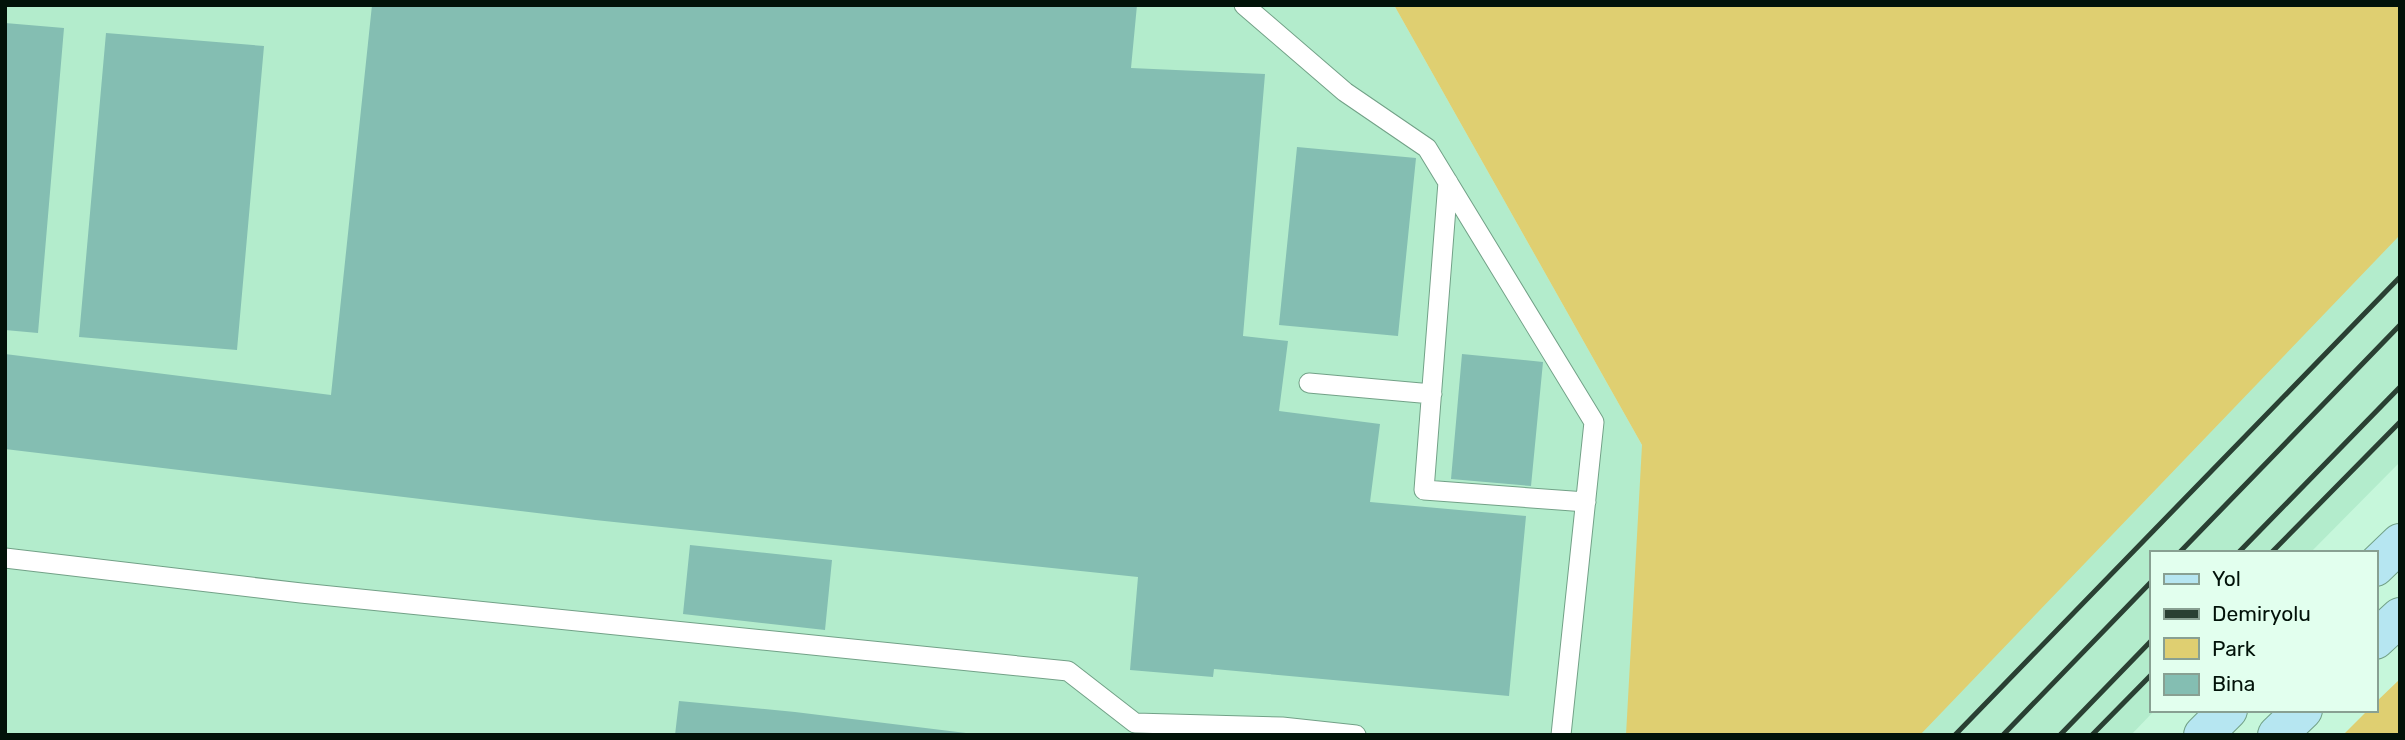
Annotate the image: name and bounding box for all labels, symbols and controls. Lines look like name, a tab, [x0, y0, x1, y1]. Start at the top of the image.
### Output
legend	[2150, 551, 2377, 712]
text: Yol	[2212, 566, 2241, 591]
text: Demiryolu	[2212, 601, 2311, 626]
text: Park	[2212, 636, 2256, 661]
text: Bina	[2212, 671, 2255, 696]

